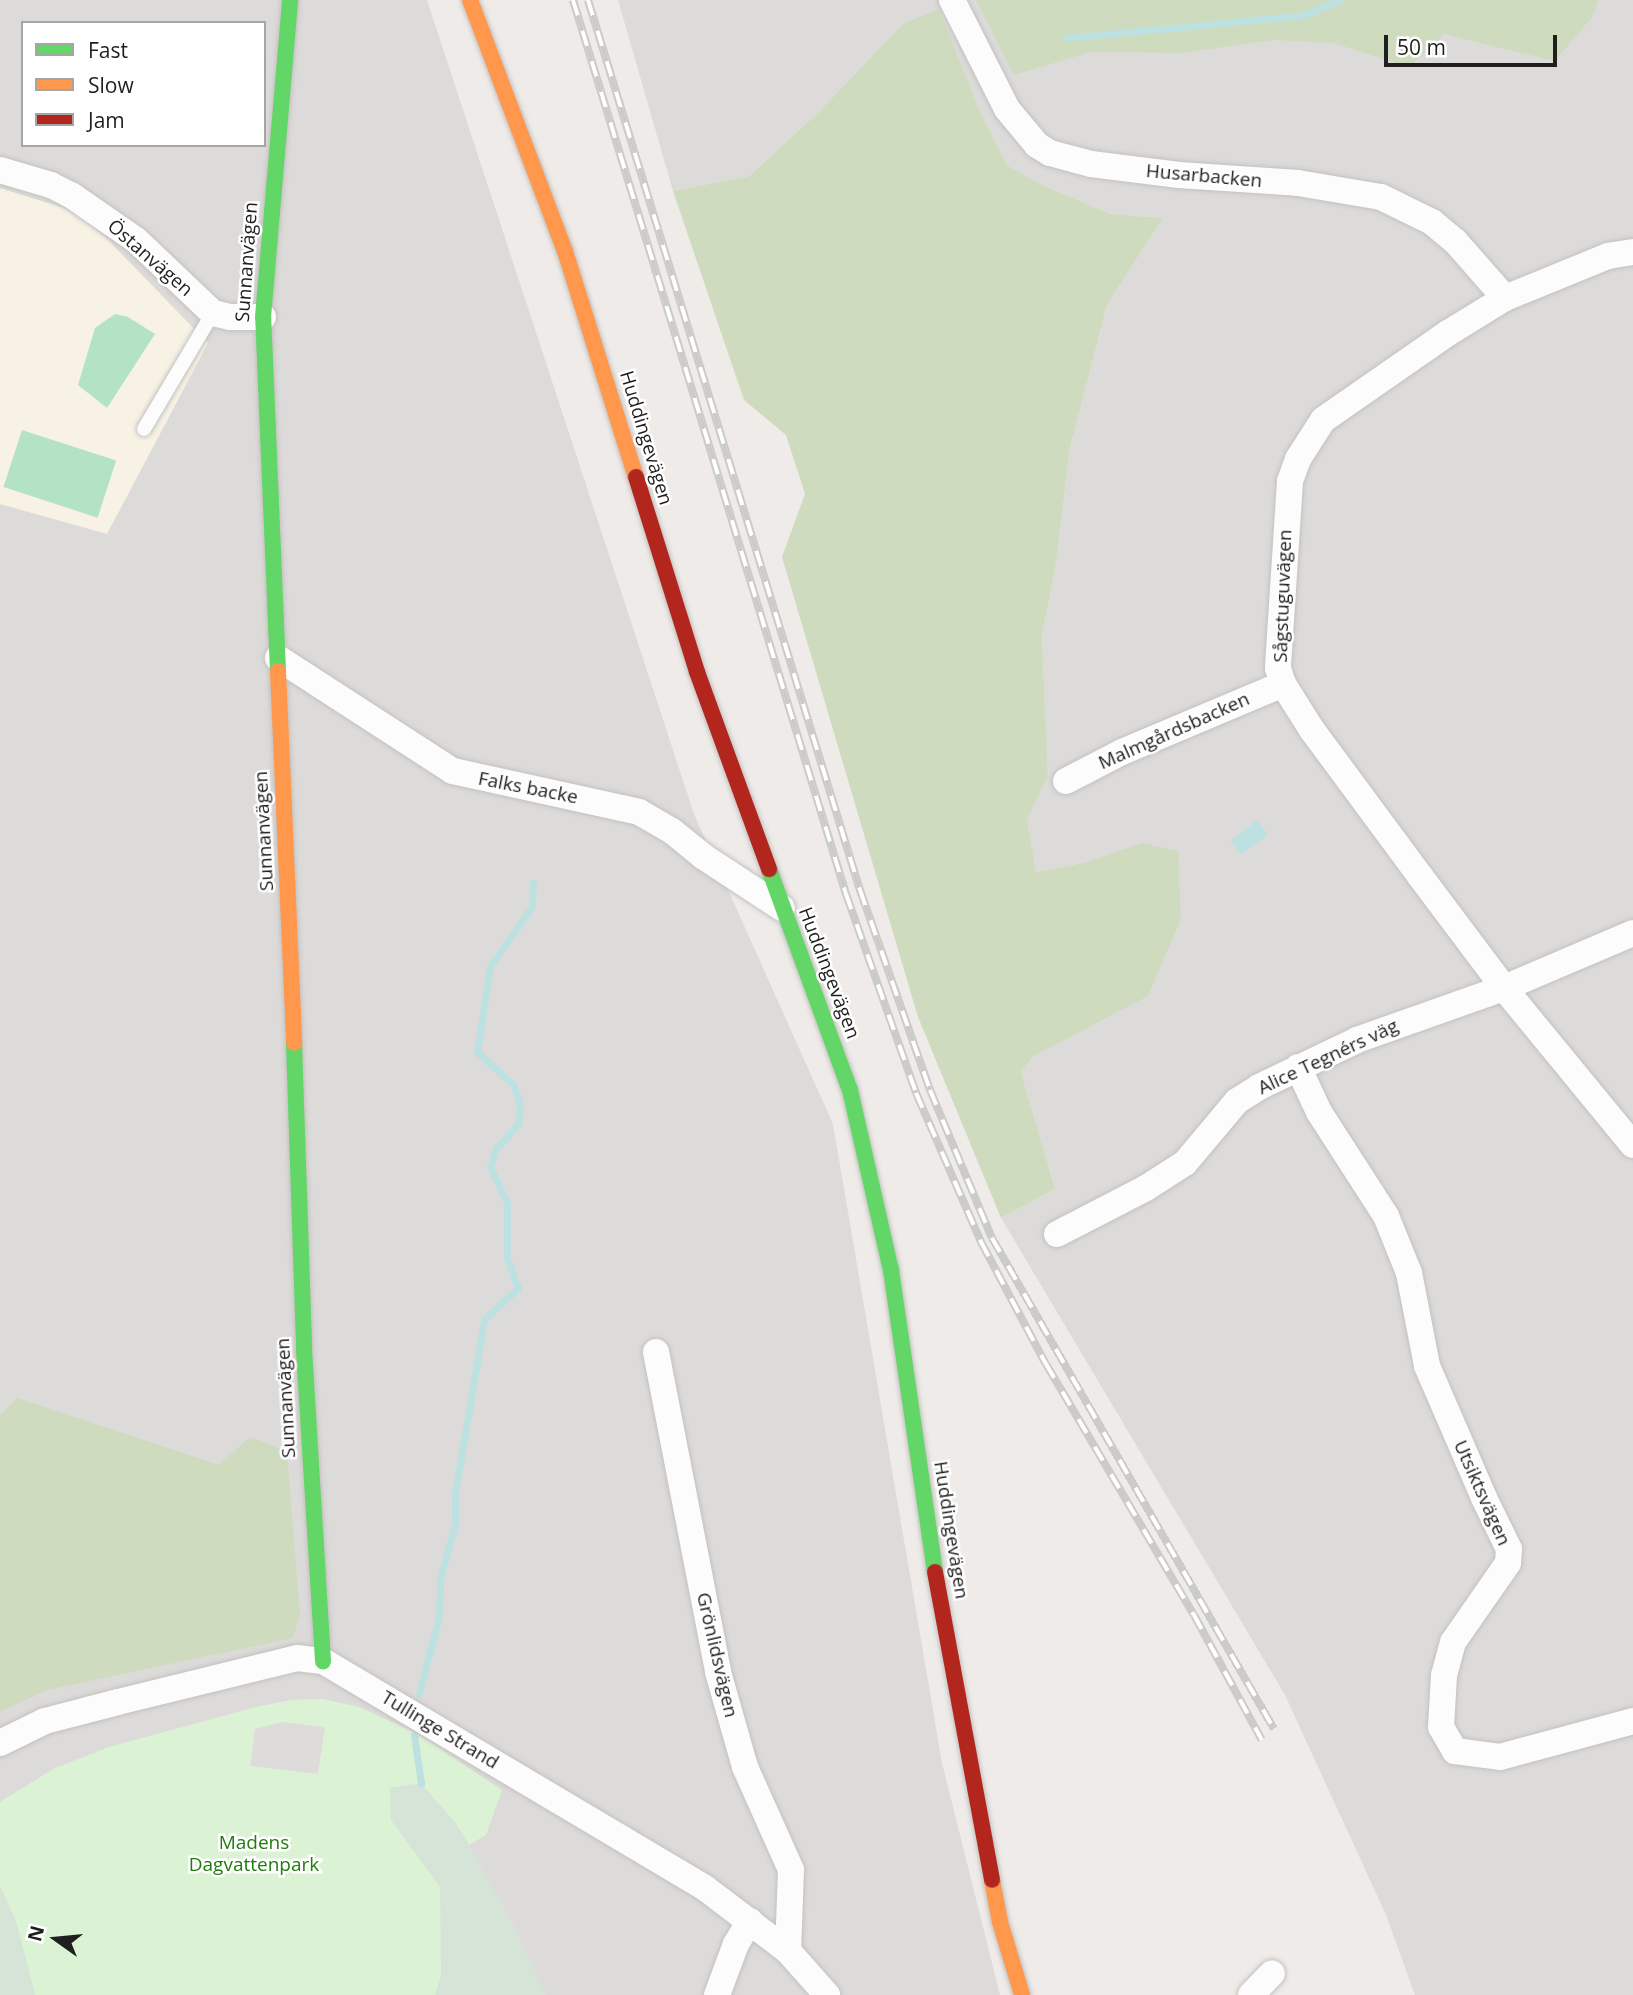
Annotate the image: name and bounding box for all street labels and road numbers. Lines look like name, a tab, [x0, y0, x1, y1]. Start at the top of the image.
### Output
street label: Husarbacken	[1145, 160, 1263, 192]
street label: Sunnanvägen	[231, 201, 263, 323]
street label: Östanvägen	[103, 215, 197, 301]
street label: Huddingevägen	[615, 368, 677, 508]
street label: Sågstuguvägen	[1269, 529, 1297, 663]
street label: Malmgårdsbacken	[1095, 687, 1253, 775]
street label: Falks backe	[476, 767, 580, 809]
street label: Sunnanvägen	[249, 770, 279, 892]
street label: Huddingevägen	[793, 904, 865, 1042]
street label: Alice Tegnérs väg	[1254, 1015, 1402, 1099]
street label: Sunnanvägen	[271, 1337, 301, 1459]
street label: Utsiktsvägen	[1449, 1437, 1515, 1549]
street label: Huddingevägen	[929, 1460, 973, 1600]
street label: Grönlidsvägen	[692, 1590, 742, 1720]
street label: Tullinge Strand	[377, 1686, 503, 1774]

